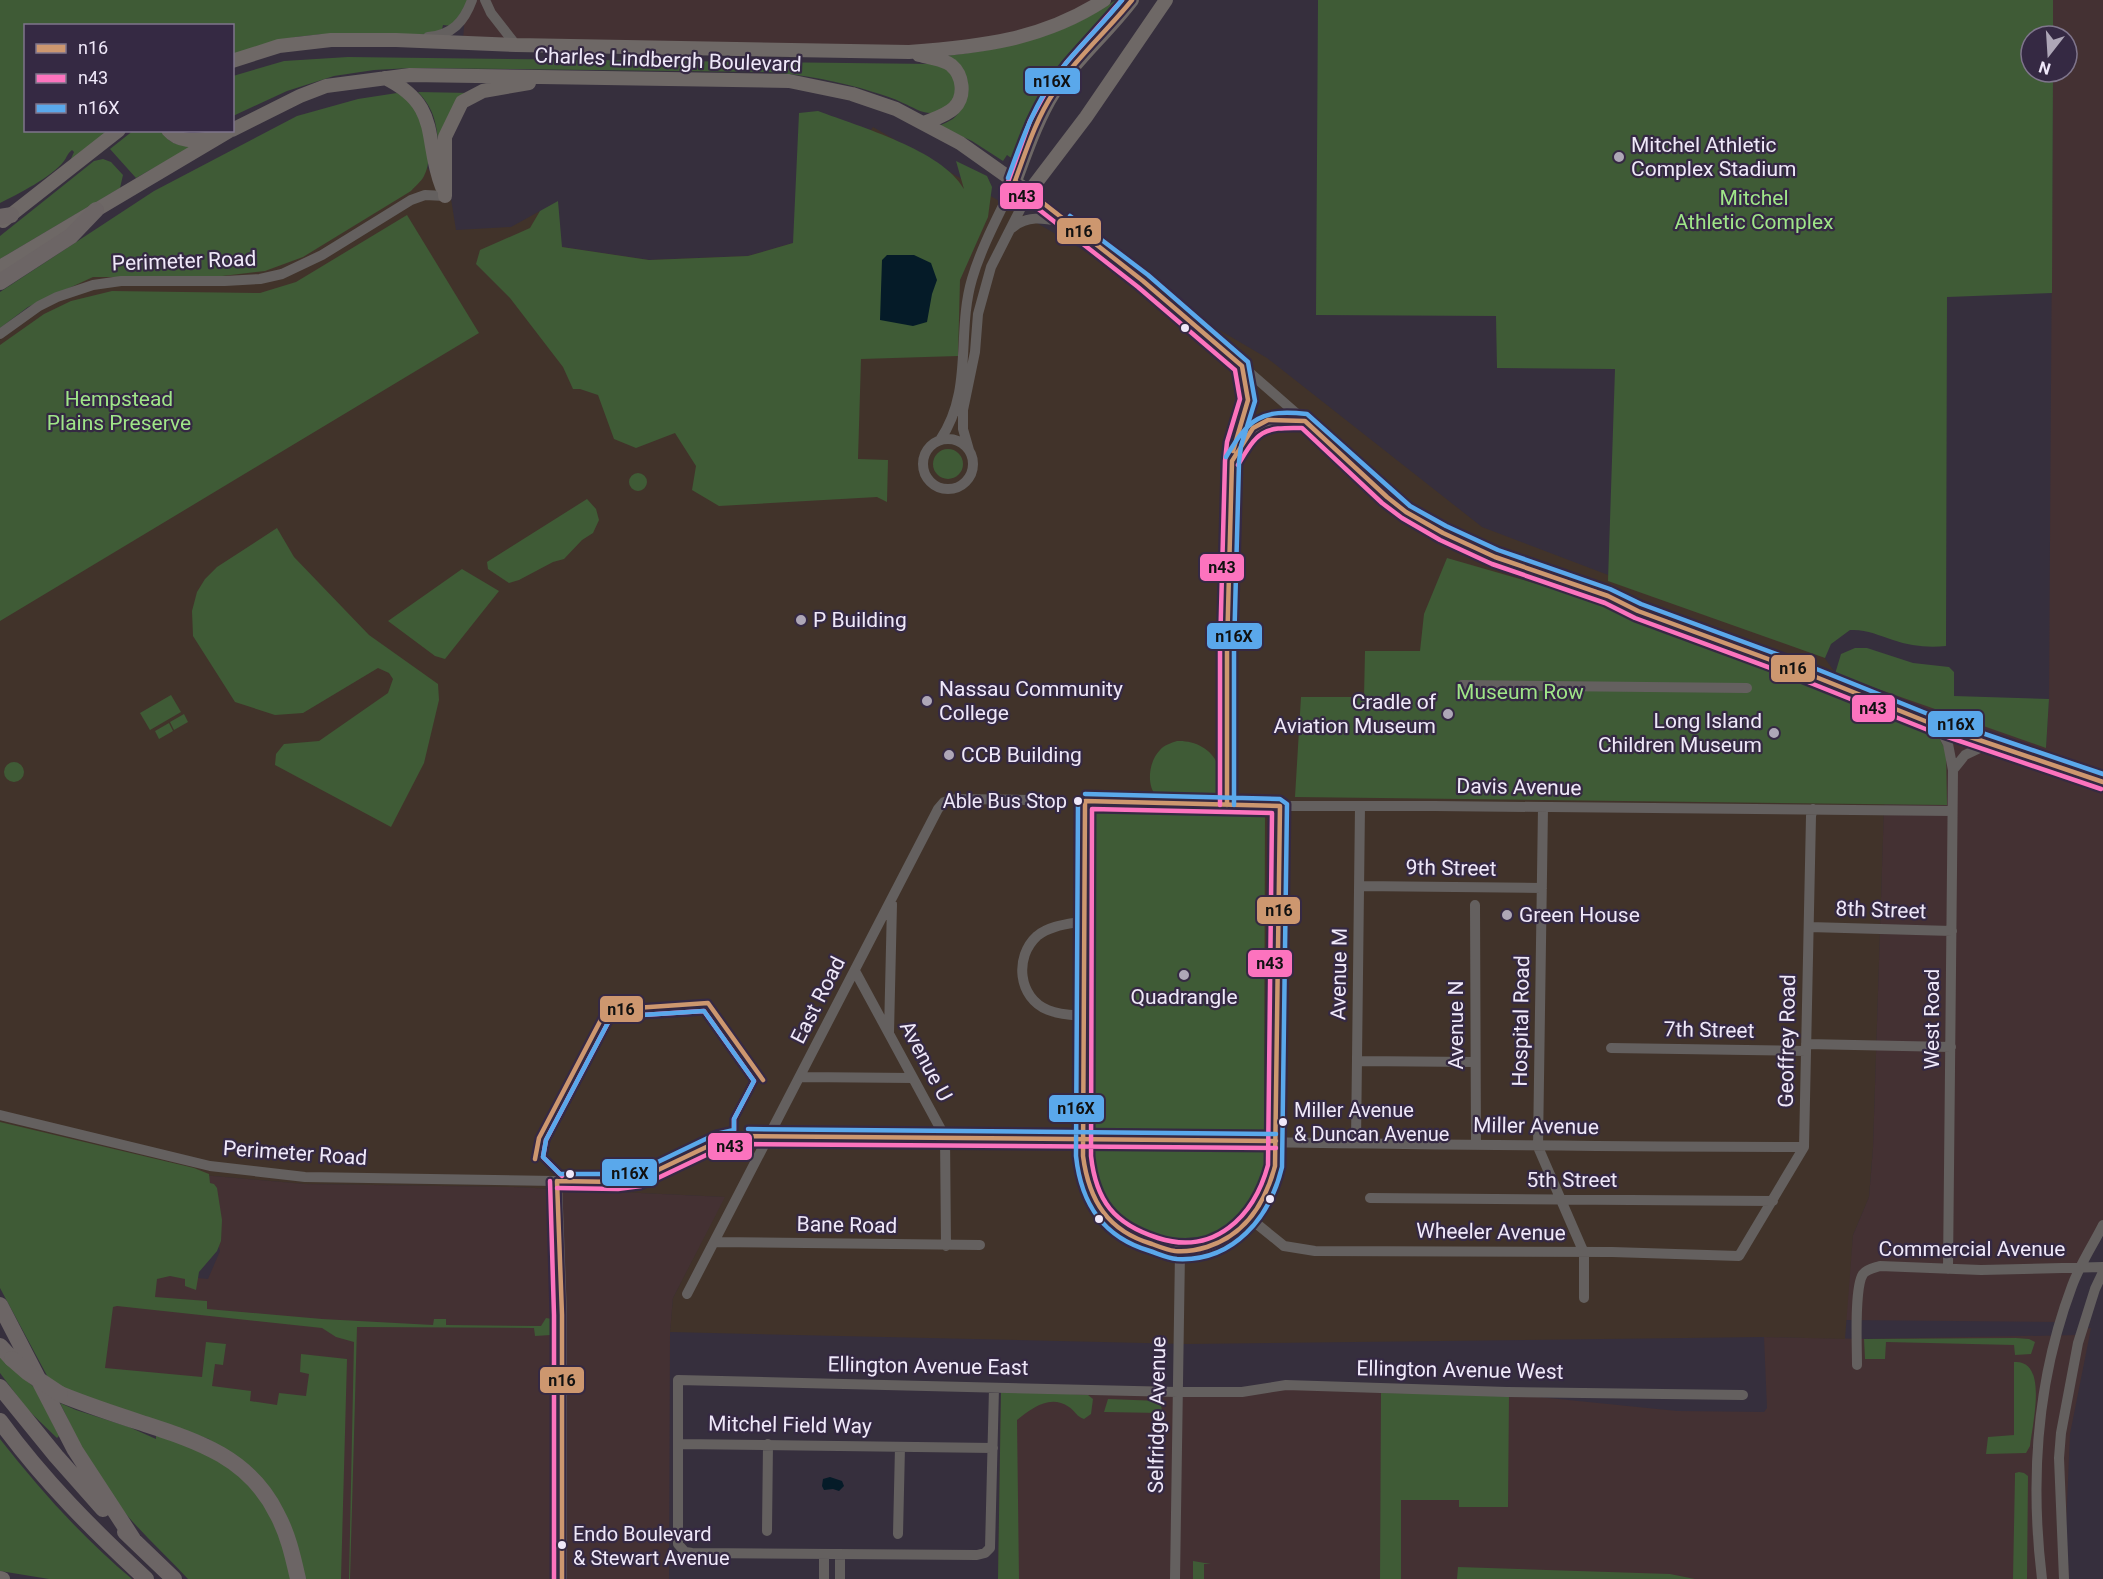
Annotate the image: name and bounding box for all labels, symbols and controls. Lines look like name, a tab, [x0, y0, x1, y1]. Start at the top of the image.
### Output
legend	[24, 24, 234, 132]
north arrow	[2019, 24, 2079, 84]
text: n16	[78, 37, 108, 58]
street label: Charles Lindbergh Boulevard	[534, 43, 802, 77]
text: N	[2037, 57, 2053, 79]
text: n43	[78, 67, 108, 88]
line badge: n16X	[1024, 67, 1081, 95]
text: n16X	[1033, 72, 1071, 91]
text: n16X	[78, 97, 119, 118]
place label: Mitchel Athletic Complex Stadium	[1631, 133, 1796, 181]
marker: Mitchel Athletic Complex Stadium	[1612, 150, 1626, 164]
line badge: n43	[999, 182, 1044, 210]
park label: Mitchel Athletic Complex	[1675, 186, 1833, 234]
text: n43	[1008, 187, 1036, 206]
line badge: n16	[1056, 217, 1102, 245]
text: n16	[1065, 222, 1093, 241]
street label: Perimeter Road	[111, 246, 257, 276]
unlabelled marker	[1179, 322, 1191, 334]
park label: Hempstead Plains Preserve	[47, 387, 191, 435]
line badge: n43	[1199, 553, 1245, 582]
text: n43	[1208, 558, 1236, 577]
place label: P Building	[813, 608, 907, 632]
marker: P Building	[794, 613, 808, 627]
line badge: n16X	[1206, 622, 1263, 650]
text: n16X	[1215, 627, 1253, 646]
line badge: n16	[1770, 654, 1816, 683]
text: n16	[1779, 659, 1807, 678]
place label: Nassau Community College	[939, 677, 1123, 725]
park label: Museum Row	[1456, 680, 1584, 704]
place label: Cradle of Aviation Museum	[1273, 690, 1437, 738]
marker: Nassau Community College	[920, 694, 934, 708]
line badge: n43	[1851, 694, 1896, 723]
text: n43	[1859, 699, 1887, 718]
marker: Cradle of Aviation Museum	[1441, 707, 1455, 721]
place label: Long Island Children Museum	[1598, 709, 1762, 757]
line badge: n16X	[1927, 710, 1984, 738]
text: n16X	[1937, 715, 1975, 734]
marker: Long Island Children Museum	[1767, 726, 1781, 740]
place label: CCB Building	[961, 743, 1082, 767]
marker: CCB Building	[942, 748, 956, 762]
street label: Davis Avenue	[1456, 774, 1582, 800]
place label: Able Bus Stop	[943, 789, 1067, 813]
marker: Able Bus Stop	[1072, 795, 1084, 807]
street label: 9th Street	[1405, 855, 1497, 881]
line badge: n16	[1256, 896, 1301, 925]
street label: 8th Street	[1835, 896, 1927, 924]
text: n16	[1265, 901, 1293, 920]
place label: Green House	[1519, 903, 1640, 927]
marker: Green House	[1500, 908, 1514, 922]
street label: Avenue M	[1326, 928, 1352, 1020]
line badge: n43	[1247, 949, 1293, 978]
street label: East Road	[786, 952, 850, 1048]
text: n43	[1256, 954, 1284, 973]
street label: Hospital Road	[1508, 955, 1534, 1087]
marker: Quadrangle	[1177, 968, 1191, 982]
street label: West Road	[1920, 969, 1944, 1069]
street label: Geoffrey Road	[1774, 974, 1800, 1108]
street label: Avenue N	[1444, 981, 1468, 1069]
place label: Quadrangle	[1130, 985, 1238, 1009]
line badge: n16	[599, 995, 644, 1023]
text: n16	[607, 1000, 635, 1019]
street label: Avenue U	[895, 1017, 957, 1105]
street label: 7th Street	[1663, 1017, 1755, 1043]
line badge: n16X	[1048, 1094, 1105, 1123]
place label: Miller Avenue & Duncan Avenue	[1294, 1098, 1449, 1146]
text: n16X	[1057, 1099, 1095, 1118]
street label: Miller Avenue	[1473, 1113, 1599, 1139]
marker: Miller Avenue & Duncan Avenue	[1277, 1116, 1289, 1128]
line badge: n43	[707, 1132, 753, 1161]
street label: Perimeter Road	[222, 1136, 368, 1170]
text: n43	[716, 1137, 744, 1156]
line badge: n16X	[601, 1158, 658, 1187]
text: n16X	[611, 1164, 649, 1183]
unlabelled marker	[564, 1168, 576, 1180]
street label: 5th Street	[1527, 1168, 1618, 1192]
unlabelled marker	[1264, 1193, 1276, 1205]
street label: Bane Road	[796, 1212, 898, 1238]
unlabelled marker	[1093, 1213, 1105, 1225]
street label: Wheeler Avenue	[1416, 1219, 1566, 1245]
street label: Commercial Avenue	[1878, 1237, 2066, 1261]
street label: Selfridge Avenue	[1144, 1336, 1170, 1494]
street label: Ellington Avenue East	[827, 1352, 1029, 1380]
street label: Ellington Avenue West	[1356, 1356, 1564, 1384]
line badge: n16	[539, 1366, 585, 1394]
text: n16	[548, 1371, 576, 1390]
street label: Mitchel Field Way	[708, 1412, 872, 1438]
place label: Endo Boulevard & Stewart Avenue	[573, 1522, 730, 1570]
marker: Endo Boulevard & Stewart Avenue	[556, 1539, 568, 1551]

